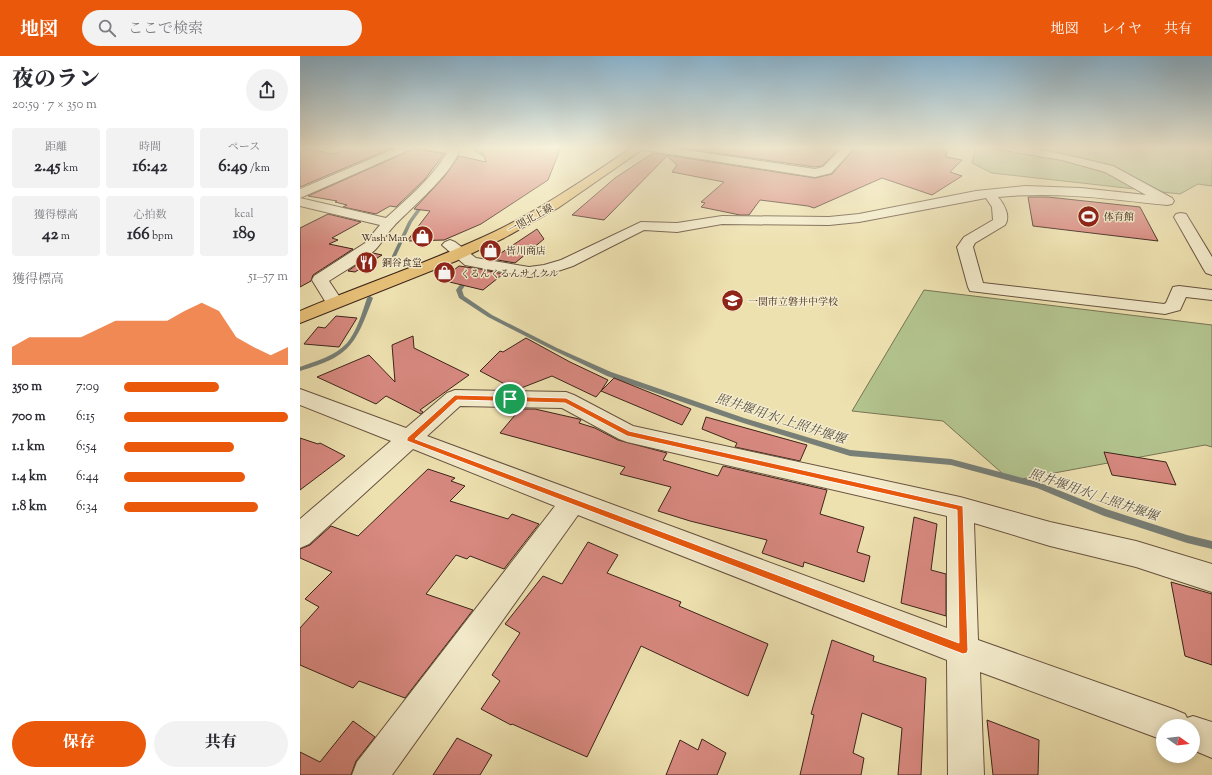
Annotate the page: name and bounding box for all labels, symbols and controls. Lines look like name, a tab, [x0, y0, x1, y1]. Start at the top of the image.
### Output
search box	[82, 10, 362, 46]
text: 地図	[20, 17, 58, 44]
icon: search	[96, 17, 118, 39]
text: ここで検索	[128, 19, 203, 40]
text: 地図	[1051, 20, 1079, 40]
text: レイヤ	[1101, 20, 1142, 40]
text: 共有	[1164, 20, 1192, 40]
text: 夜のラン	[12, 65, 100, 97]
button: share	[246, 69, 288, 111]
text: 20:59 · 7 × 350 m	[12, 96, 97, 114]
text: 距離	[45, 139, 67, 155]
text: 時間	[139, 139, 161, 155]
text: ペース	[228, 139, 260, 155]
text: 2.45	[34, 155, 61, 179]
text: 16:42	[132, 155, 168, 179]
text: 6:49	[218, 155, 248, 179]
text: km	[61, 160, 78, 176]
text: /km	[248, 160, 270, 176]
street label: 一関北上線	[505, 201, 556, 238]
sports icon: 体育館	[1075, 203, 1101, 229]
text: kcal	[235, 206, 253, 222]
text: 獲得標高	[34, 207, 78, 223]
text: 心拍数	[134, 207, 167, 223]
place label: 体育館	[1104, 210, 1134, 225]
text: 189	[233, 222, 255, 246]
text: 42	[42, 223, 59, 247]
text: 166	[127, 223, 150, 247]
shop icon: Wash Man	[410, 224, 436, 250]
text: m	[59, 228, 70, 244]
text: bpm	[150, 228, 173, 244]
place label: Wash Man	[361, 231, 408, 246]
shop icon: 皆川商店	[477, 237, 503, 263]
place label: 皆川商店	[506, 244, 546, 259]
restaurant icon: 銅谷食堂	[353, 249, 379, 275]
place label: 銅谷食堂	[382, 256, 422, 271]
shop icon: くるんくるんサイクル	[432, 260, 458, 286]
place label: くるんくるんサイクル	[460, 267, 559, 282]
text: 51–57 m	[248, 268, 288, 286]
text: 獲得標高	[12, 271, 64, 289]
school or university icon: 一関市立磐井中学校	[720, 288, 746, 314]
place label: 一関市立磐井中学校	[748, 295, 838, 310]
text: 350 m	[12, 378, 42, 396]
text: 7:09	[76, 378, 99, 396]
pin	[493, 382, 527, 416]
icon: arrive	[499, 388, 521, 410]
water label: 照井堰用水/上照井堰堰	[713, 390, 849, 450]
text: 700 m	[12, 408, 46, 426]
text: 6:15	[76, 408, 95, 426]
text: 1.1 km	[12, 438, 45, 456]
text: 6:54	[76, 438, 97, 456]
water label: 照井堰用水/上照井堰堰	[1026, 465, 1162, 527]
text: 1.4 km	[12, 468, 47, 486]
text: 6:44	[76, 468, 99, 486]
text: 1.8 km	[12, 498, 47, 516]
text: 6:34	[76, 498, 98, 516]
north arrow	[1156, 719, 1200, 763]
map controls	[1156, 719, 1200, 763]
button: 保存	[12, 721, 146, 767]
button: 共有	[154, 721, 288, 767]

